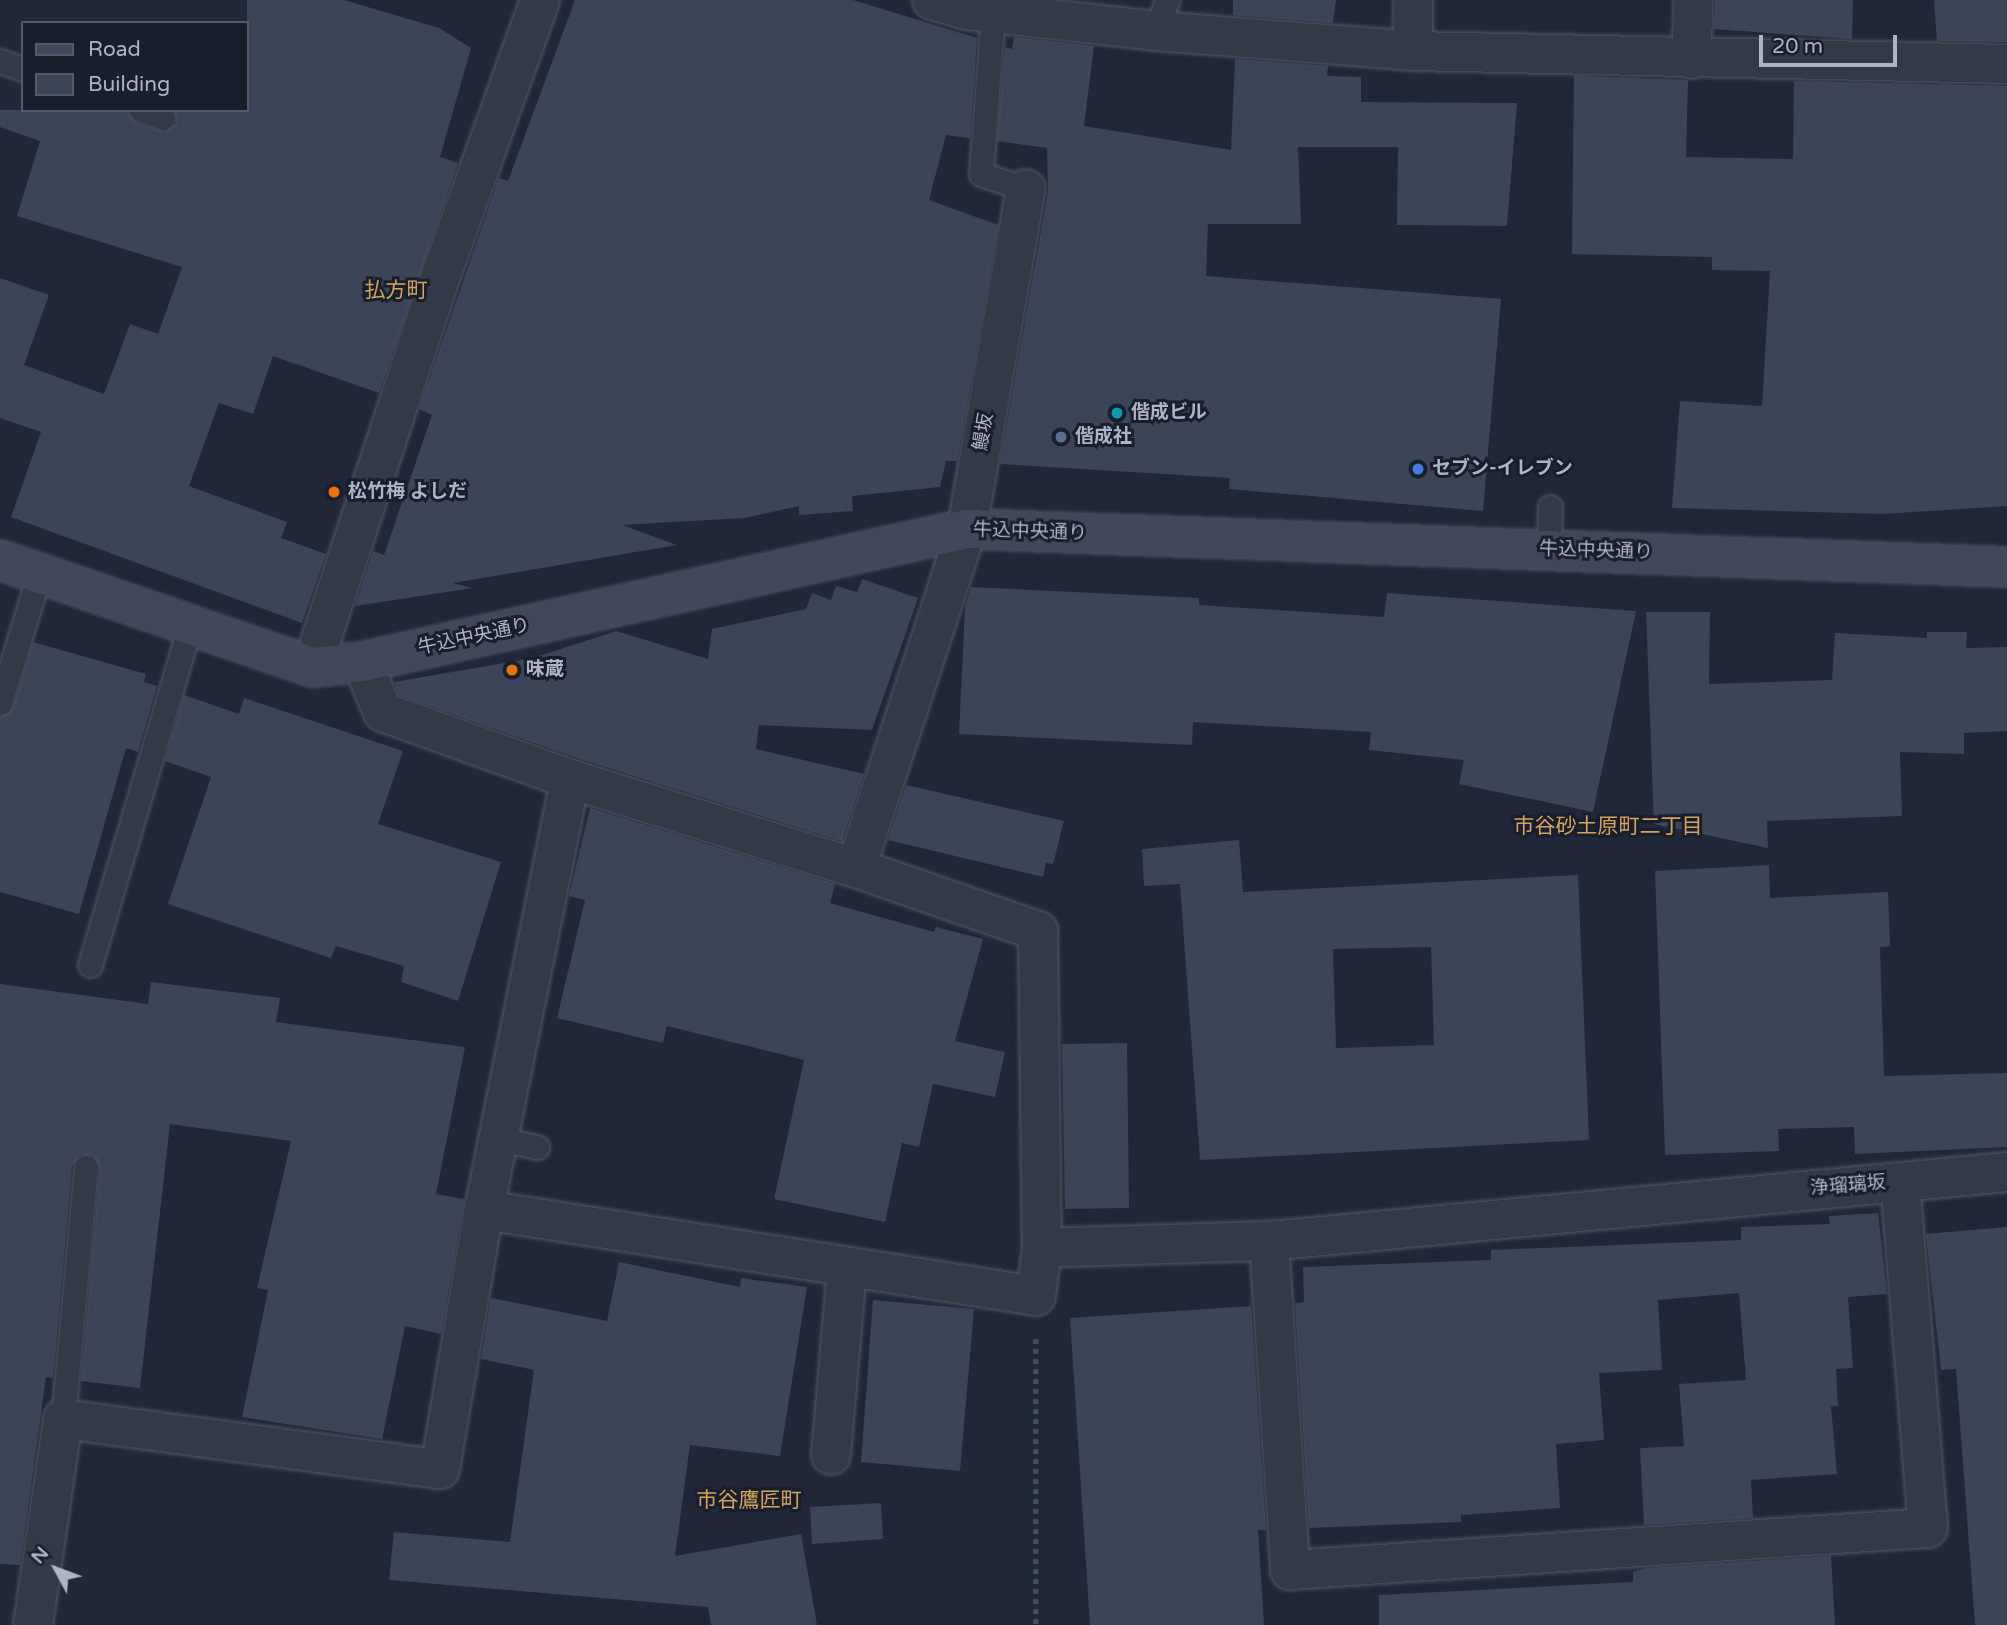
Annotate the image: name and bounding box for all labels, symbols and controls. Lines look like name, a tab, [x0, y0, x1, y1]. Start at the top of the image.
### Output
legend	[21, 21, 248, 112]
scale bar	[1762, 21, 1900, 65]
text: 20 m	[1772, 34, 1823, 59]
text: Road	[88, 37, 141, 62]
text: Building	[88, 72, 170, 97]
district label: 払方町	[365, 278, 427, 304]
place label: 偕成ビル	[1131, 402, 1207, 424]
marker: 偕成ビル	[1109, 405, 1125, 421]
street label: 鰻坂	[969, 411, 999, 453]
place label: 偕成社	[1075, 426, 1132, 448]
marker: 偕成社	[1053, 429, 1069, 445]
place label: セブン-イレブン	[1432, 458, 1573, 480]
marker: セブン-イレブン	[1410, 461, 1426, 477]
place label: 松竹梅 よしだ	[348, 481, 467, 503]
marker: 松竹梅 よしだ	[326, 484, 342, 500]
street label: 牛込中央通り	[973, 519, 1087, 545]
street label: 牛込中央通り	[1539, 538, 1653, 564]
street label: 牛込中央通り	[416, 614, 532, 660]
place label: 味蔵	[526, 659, 564, 681]
marker: 味蔵	[504, 662, 520, 678]
district label: 市谷砂土原町二丁目	[1514, 814, 1702, 840]
street label: 浄瑠璃坂	[1809, 1171, 1887, 1201]
district label: 市谷鷹匠町	[697, 1488, 801, 1514]
north arrow	[21, 1534, 91, 1604]
text: N	[27, 1542, 53, 1568]

